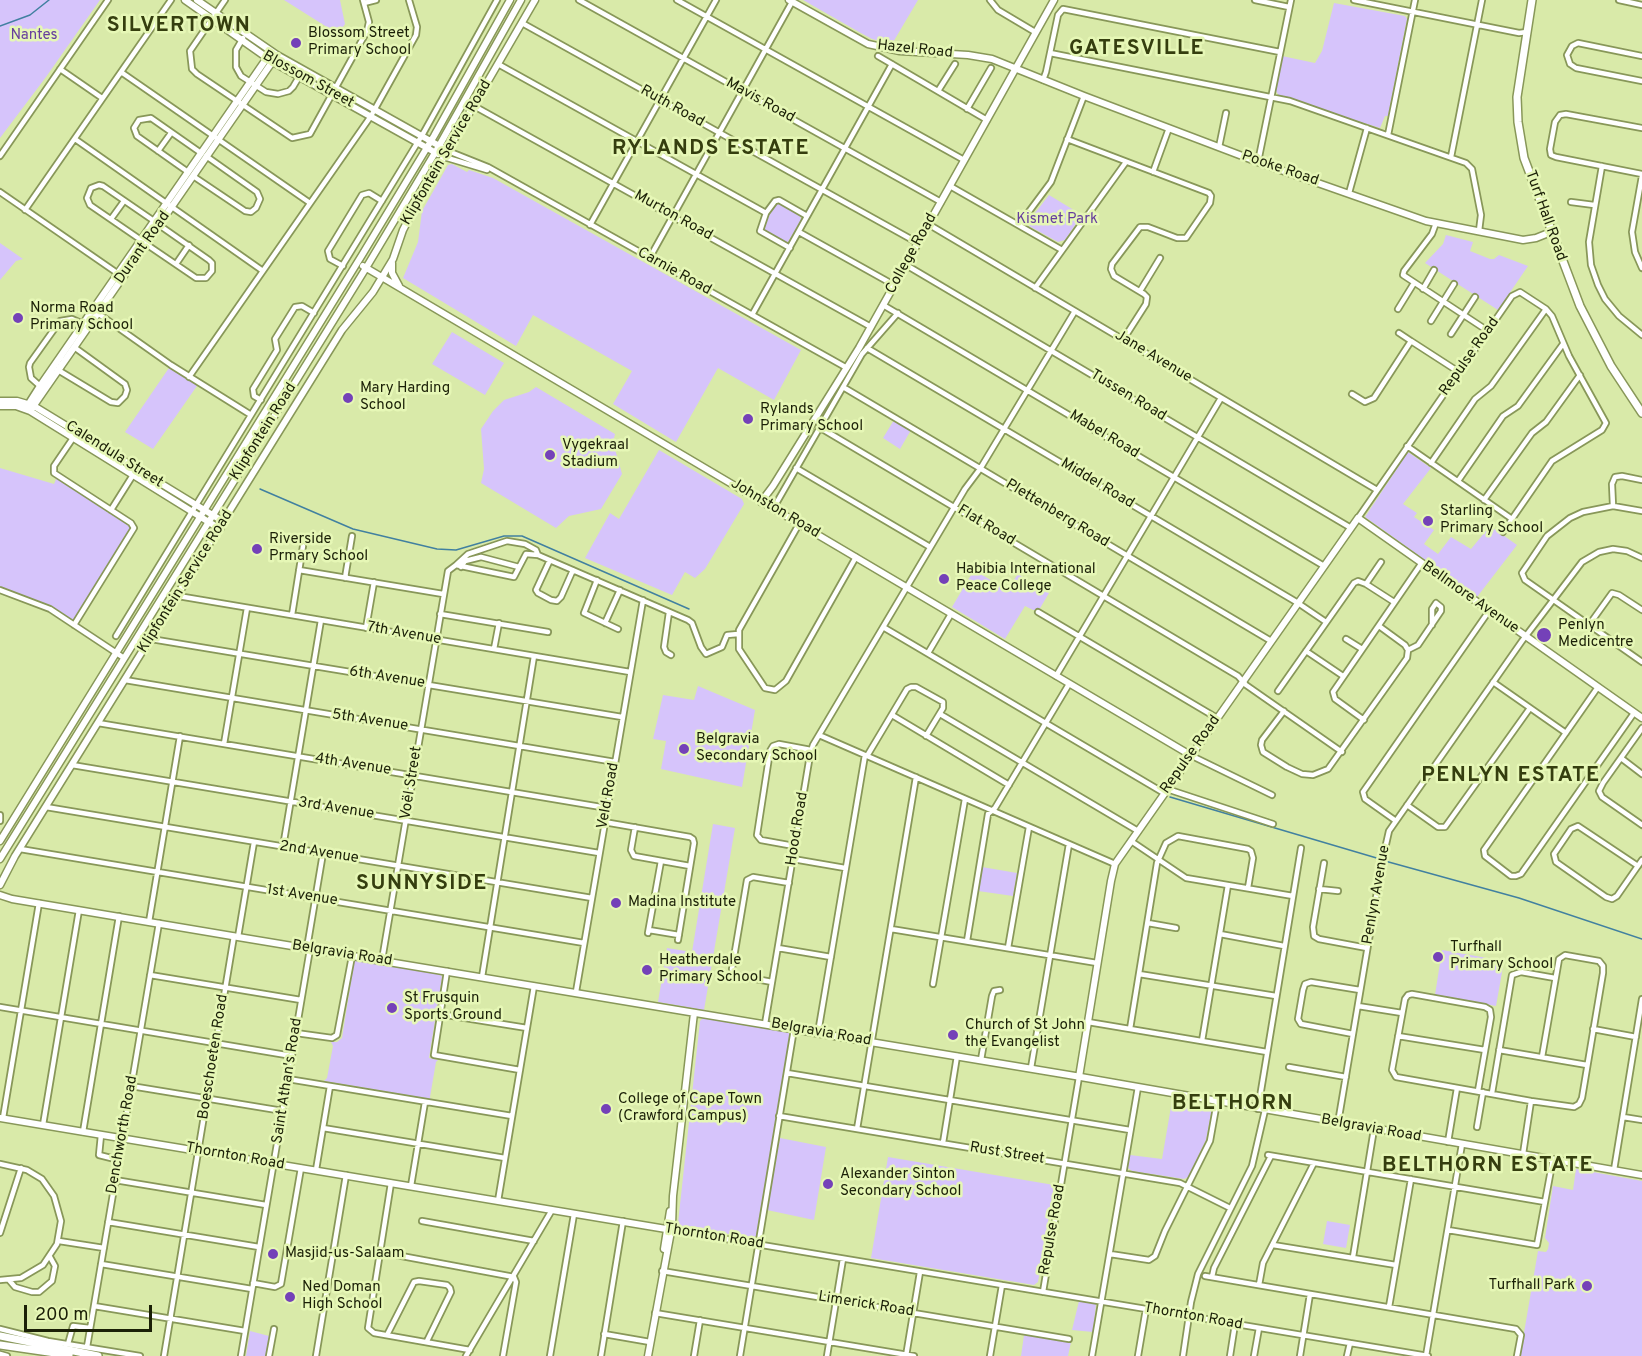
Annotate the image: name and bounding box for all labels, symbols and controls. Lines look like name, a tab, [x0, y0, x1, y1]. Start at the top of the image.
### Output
district label: SILVERTOWN	[107, 14, 251, 40]
place label: Blossom Street Primary School	[308, 25, 411, 60]
park label: Nantes	[11, 27, 57, 45]
marker: Blossom Street Primary School	[289, 36, 303, 50]
street label: Hazel Road	[876, 37, 954, 63]
district label: GATESVILLE	[1069, 37, 1205, 63]
street label: Blossom Street	[259, 47, 357, 113]
street label: Mavis Road	[722, 75, 798, 127]
street label: Klipfontein Service Road	[398, 77, 496, 229]
street label: Ruth Road	[637, 82, 707, 132]
district label: RYLANDS ESTATE	[612, 137, 810, 163]
street label: Pooke Road	[1239, 147, 1321, 191]
street label: Turf Hall Road	[1520, 168, 1570, 264]
street label: Murton Road	[631, 187, 715, 245]
street label: Durant Road	[111, 208, 175, 288]
street label: College Road	[883, 211, 941, 297]
park label: Kismet Park	[1016, 211, 1098, 229]
street label: Carnie Road	[634, 244, 714, 300]
place label: Norma Road Primary School	[30, 300, 133, 335]
marker: Norma Road Primary School	[11, 311, 25, 325]
street label: Repulse Road	[1436, 314, 1504, 400]
street label: Jane Avenue	[1111, 327, 1195, 387]
street label: Tussen Road	[1087, 366, 1169, 426]
street label: Klipfontein Road	[227, 380, 301, 484]
place label: Mary Harding School	[360, 380, 450, 415]
marker: Mary Harding School	[341, 391, 355, 405]
place label: Rylands Primary School	[760, 401, 863, 436]
street label: Mabel Road	[1066, 407, 1142, 463]
marker: Rylands Primary School	[741, 412, 755, 426]
street label: Calendula Street	[62, 418, 166, 492]
place label: Vygekraal Stadium	[562, 437, 629, 472]
marker: Vygekraal Stadium	[543, 448, 557, 462]
street label: Middel Road	[1057, 455, 1137, 513]
street label: Johnston Road	[727, 475, 823, 543]
street label: Plettenberg Road	[1002, 476, 1112, 552]
street label: Flat Road	[954, 502, 1018, 550]
place label: Starling Primary School	[1440, 503, 1543, 538]
street label: Klipfontein Service Road	[135, 507, 237, 657]
marker: Starling Primary School	[1421, 514, 1435, 528]
place label: Riverside Prmary School	[269, 531, 368, 566]
marker: Riverside Prmary School	[250, 542, 264, 556]
street label: Bellmore Avenue	[1418, 558, 1522, 638]
place label: Habibia International Peace College	[956, 561, 1096, 596]
marker: Habibia International Peace College	[937, 572, 951, 586]
place label: Penlyn Medicentre	[1558, 617, 1633, 652]
street label: 7th Avenue	[366, 619, 442, 649]
marker: Penlyn Medicentre	[1535, 626, 1553, 644]
street label: 6th Avenue	[348, 663, 426, 693]
street label: 5th Avenue	[331, 706, 409, 736]
street label: Repulse Road	[1157, 712, 1225, 798]
place label: Belgravia Secondary School	[696, 731, 817, 766]
marker: Belgravia Secondary School	[677, 742, 691, 756]
street label: Voël Street	[397, 745, 427, 821]
street label: 4th Avenue	[314, 750, 392, 780]
street label: Veld Road	[594, 761, 624, 831]
district label: PENLYN ESTATE	[1421, 764, 1601, 790]
street label: Hood Road	[783, 791, 813, 867]
street label: 3rd Avenue	[297, 794, 375, 824]
street label: 2nd Avenue	[278, 838, 360, 868]
street label: Penlyn Avenue	[1359, 844, 1395, 946]
district label: SUNNYSIDE	[356, 872, 488, 898]
street label: 1st Avenue	[265, 882, 339, 910]
place label: Madina Institute	[628, 894, 736, 912]
marker: Madina Institute	[609, 896, 623, 910]
street label: Belgravia Road	[290, 937, 394, 971]
place label: Turfhall Primary School	[1450, 939, 1553, 974]
marker: Turfhall Primary School	[1431, 950, 1445, 964]
place label: Heatherdale Primary School	[659, 952, 762, 987]
marker: Heatherdale Primary School	[640, 963, 654, 977]
place label: St Frusquin Sports Ground	[404, 990, 502, 1025]
street label: Boeschoeten Road	[195, 993, 233, 1121]
marker: St Frusquin Sports Ground	[385, 1001, 399, 1015]
street label: Belgravia Road	[769, 1015, 873, 1051]
street label: Saint Athan's Road	[269, 1017, 307, 1145]
place label: Church of St John the Evangelist	[965, 1017, 1085, 1052]
marker: Church of St John the Evangelist	[946, 1028, 960, 1042]
street label: Denchworth Road	[104, 1074, 142, 1196]
place label: College of Cape Town (Crawford Campus)	[618, 1091, 762, 1126]
district label: BELTHORN	[1172, 1092, 1294, 1118]
marker: College of Cape Town (Crawford Campus)	[599, 1102, 613, 1116]
street label: Belgravia Road	[1319, 1111, 1423, 1147]
street label: Thornton Road	[184, 1139, 286, 1175]
street label: Rust Street	[968, 1139, 1046, 1169]
district label: BELTHORN ESTATE	[1382, 1154, 1594, 1180]
place label: Alexander Sinton Secondary School	[840, 1166, 961, 1201]
marker: Alexander Sinton Secondary School	[821, 1177, 835, 1191]
street label: Repulse Road	[1036, 1183, 1070, 1277]
street label: Thornton Road	[663, 1220, 765, 1254]
place label: Masjid-us-Salaam	[285, 1245, 404, 1263]
marker: Masjid-us-Salaam	[266, 1247, 280, 1261]
place label: Turfhall Park	[1489, 1277, 1575, 1295]
place label: Ned Doman High School	[302, 1279, 383, 1314]
marker: Turfhall Park	[1580, 1279, 1594, 1293]
street label: Limerick Road	[817, 1289, 915, 1321]
marker: Ned Doman High School	[283, 1290, 297, 1304]
scale bar	[27, 1293, 154, 1331]
street label: Thornton Road	[1142, 1299, 1244, 1335]
text: 200 m	[35, 1304, 88, 1327]

